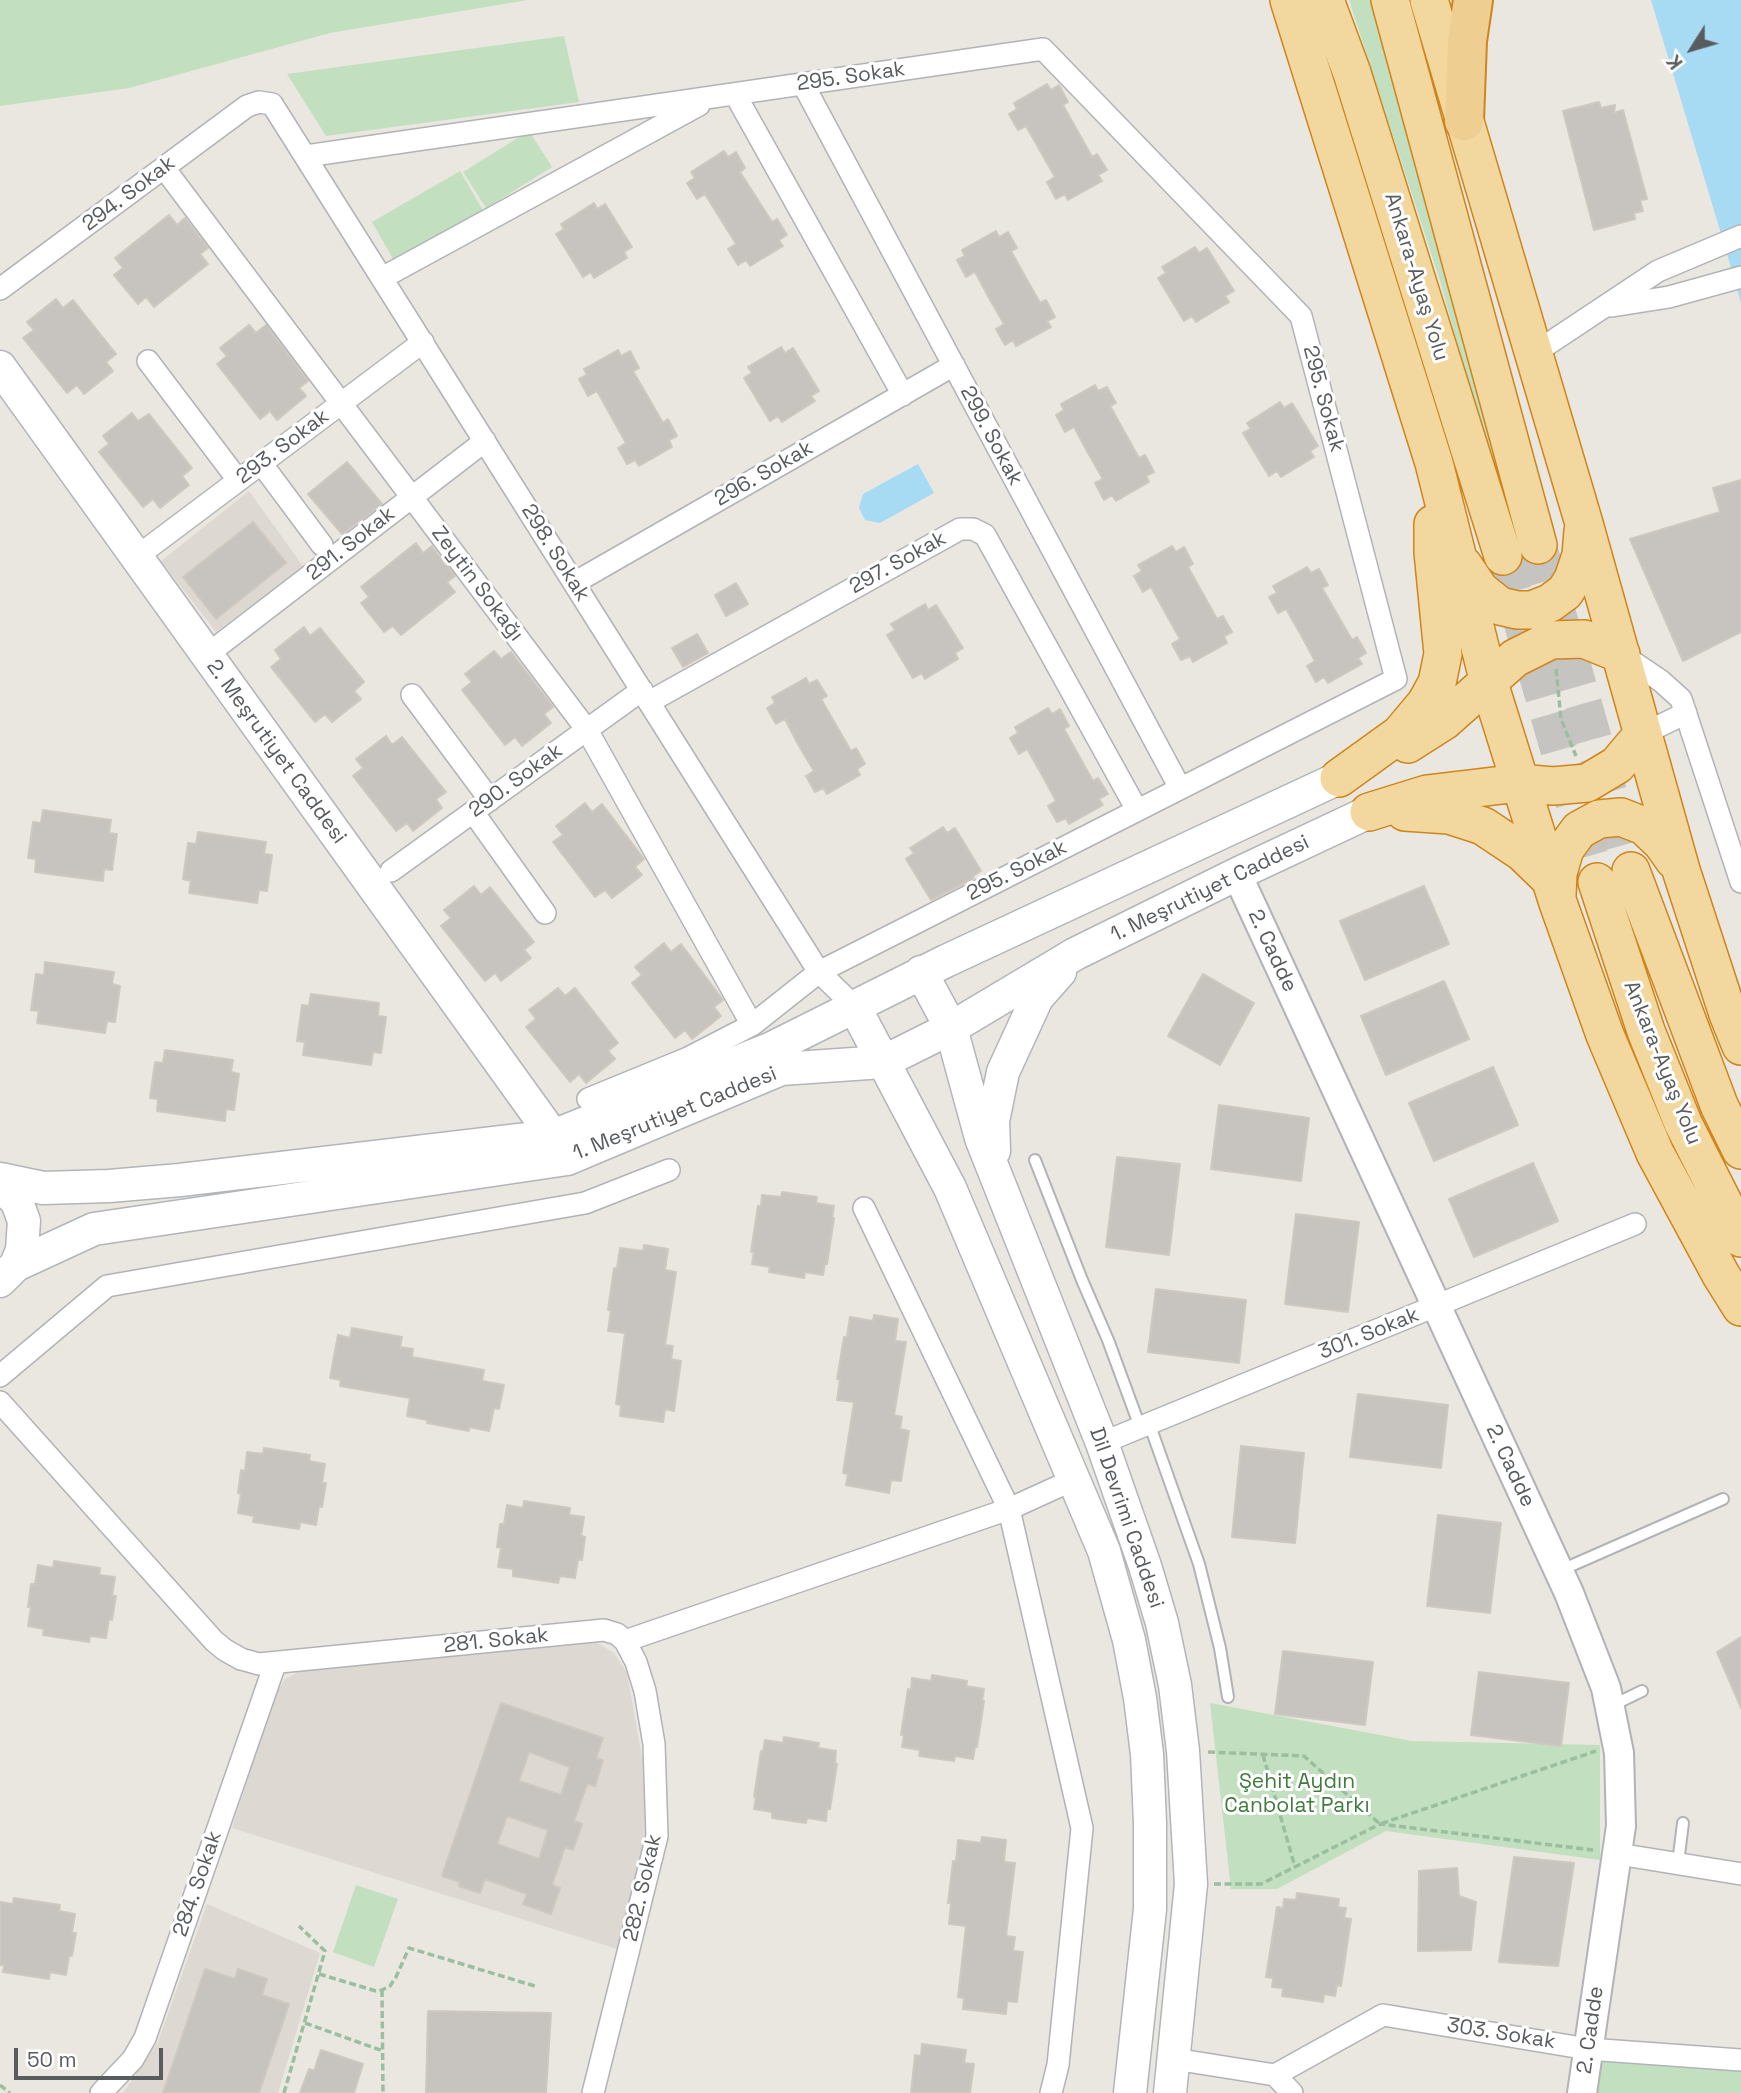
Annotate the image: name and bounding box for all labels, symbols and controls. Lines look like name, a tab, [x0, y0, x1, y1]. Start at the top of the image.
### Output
north arrow	[1657, 14, 1727, 84]
text: K	[1661, 50, 1688, 74]
street label: 295. Sokak	[795, 57, 907, 97]
street label: 294. Sokak	[78, 151, 180, 237]
street label: Ankara-Ayaş Yolu	[1378, 190, 1454, 364]
street label: 295. Sokak	[1297, 343, 1349, 455]
street label: 299. Sokak	[954, 382, 1028, 490]
street label: 293. Sokak	[232, 404, 334, 490]
street label: 296. Sokak	[710, 436, 818, 512]
street label: 298. Sokak	[515, 500, 595, 606]
street label: 291. Sokak	[302, 502, 400, 586]
street label: Zeytin Sokağı	[426, 522, 528, 646]
street label: 297. Sokak	[845, 526, 951, 600]
street label: 2. Meşrutiyet Caddesi	[201, 655, 351, 849]
street label: 290. Sokak	[464, 739, 568, 823]
street label: 1. Meşrutiyet Caddesi	[1107, 830, 1313, 948]
street label: 295. Sokak	[963, 835, 1071, 907]
street label: 2. Cadde	[1242, 906, 1302, 996]
street label: Ankara-Ayaş Yolu	[1618, 977, 1706, 1149]
street label: 1. Meşrutiyet Caddesi	[569, 1062, 781, 1166]
street label: 301. Sokak	[1315, 1302, 1423, 1366]
street label: 2. Cadde	[1480, 1421, 1540, 1511]
street label: Dil Devrimi Caddesi	[1083, 1424, 1169, 1612]
street label: 281. Sokak	[442, 1623, 550, 1659]
park label: Şehit Aydın Canbolat Parkı	[1224, 1769, 1370, 1819]
street label: 284. Sokak	[168, 1828, 228, 1940]
street label: 282. Sokak	[618, 1832, 668, 1944]
street label: 2. Cadde	[1572, 1985, 1610, 2075]
street label: 303. Sokak	[1445, 2013, 1557, 2055]
scale bar	[18, 2034, 166, 2078]
text: 50 m	[27, 2046, 77, 2073]

